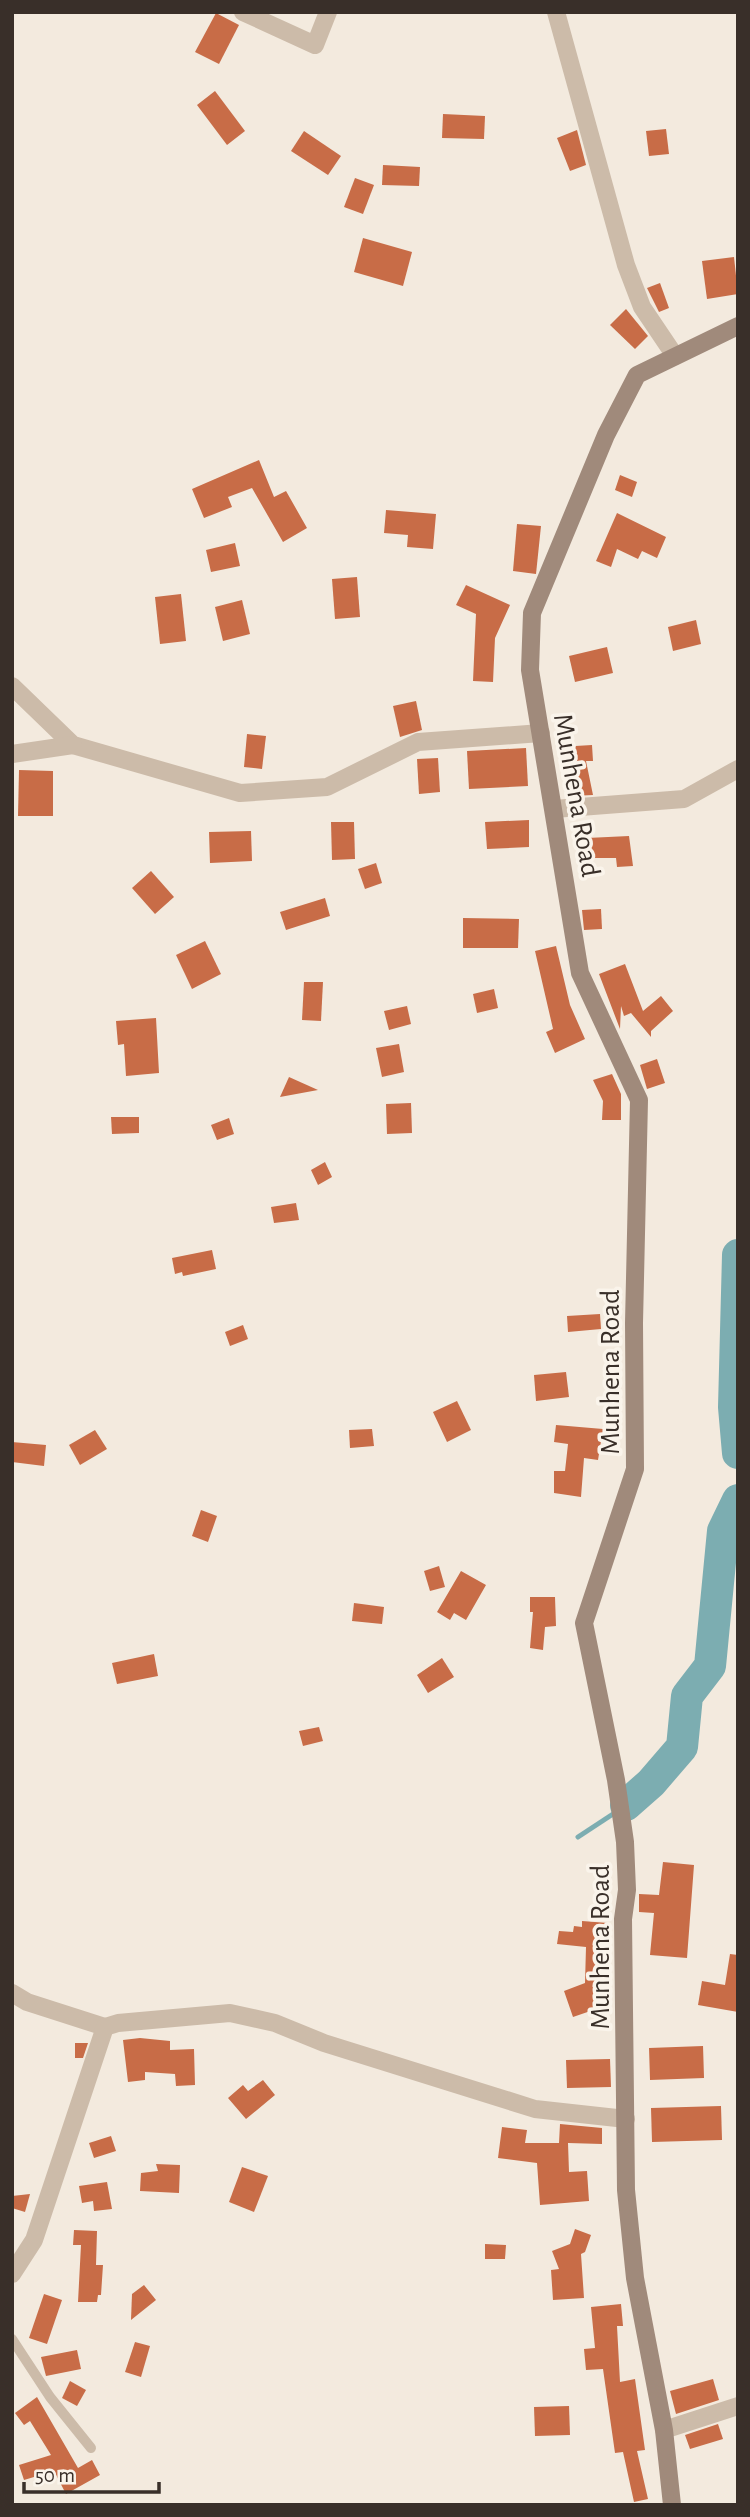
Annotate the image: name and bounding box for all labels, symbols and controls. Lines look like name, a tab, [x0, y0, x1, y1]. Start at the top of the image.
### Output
street label: Munhena Road	[548, 712, 604, 879]
street label: Munhena Road	[597, 1289, 625, 1455]
street label: Munhena Road	[587, 1864, 615, 2030]
scale bar	[24, 2450, 159, 2494]
text: 50 m	[35, 2465, 75, 2486]

